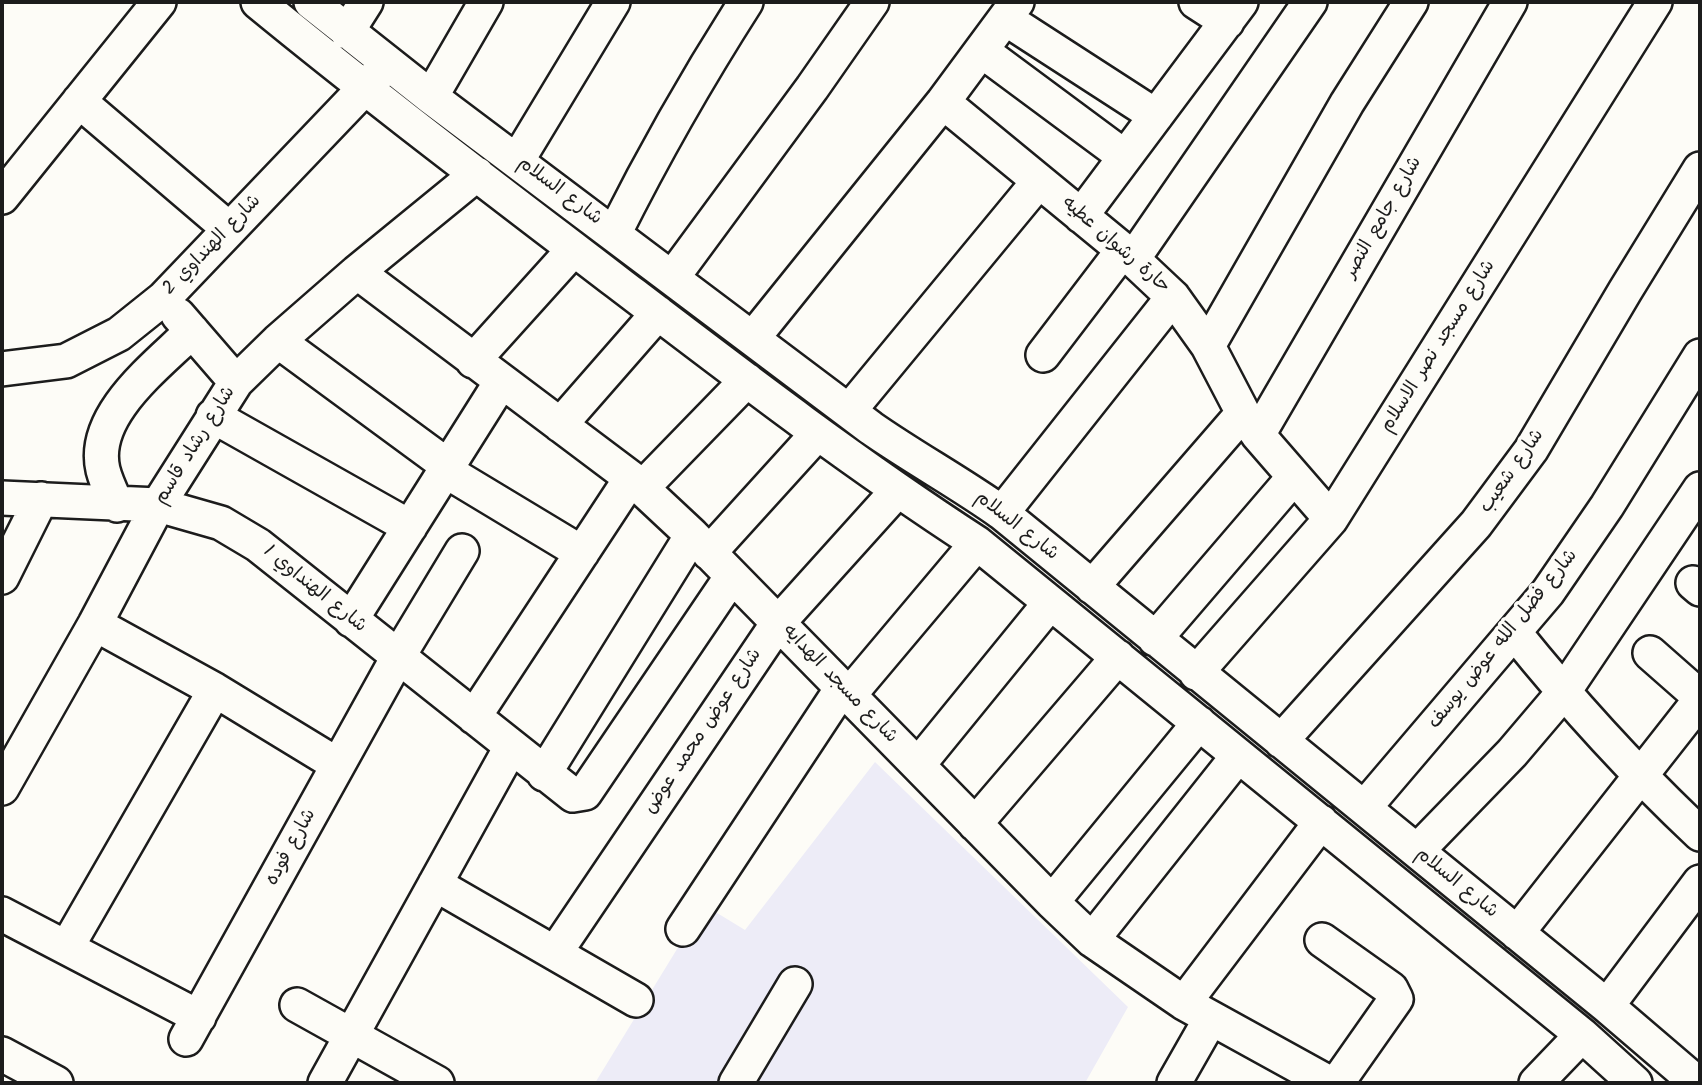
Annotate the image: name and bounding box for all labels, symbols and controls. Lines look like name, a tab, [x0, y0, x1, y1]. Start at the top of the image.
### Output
street label: شارع السلام	[512, 153, 606, 231]
street label: شارع جامع النصر	[1340, 153, 1428, 283]
street label: شارع الهنداوي 2	[159, 191, 267, 301]
street label: حارة رشوان عطيه	[1056, 193, 1174, 299]
street label: شارع مسجد نصر الاسلام	[1377, 257, 1501, 437]
street label: شارع رشاد قاسم	[151, 383, 241, 509]
street label: شارع شعيب	[1476, 426, 1550, 518]
street label: شارع السلام	[970, 487, 1062, 567]
street label: شارع الهنداوي 1	[258, 541, 370, 639]
street label: شارع فضل الله عوض يوسف	[1424, 546, 1584, 734]
street label: شارع مسجد الهدايه	[777, 621, 901, 749]
street label: شارع عوض محمد عوض	[640, 645, 768, 819]
street label: شارع فوده	[262, 806, 322, 890]
street label: شارع السلام	[1410, 844, 1502, 924]

